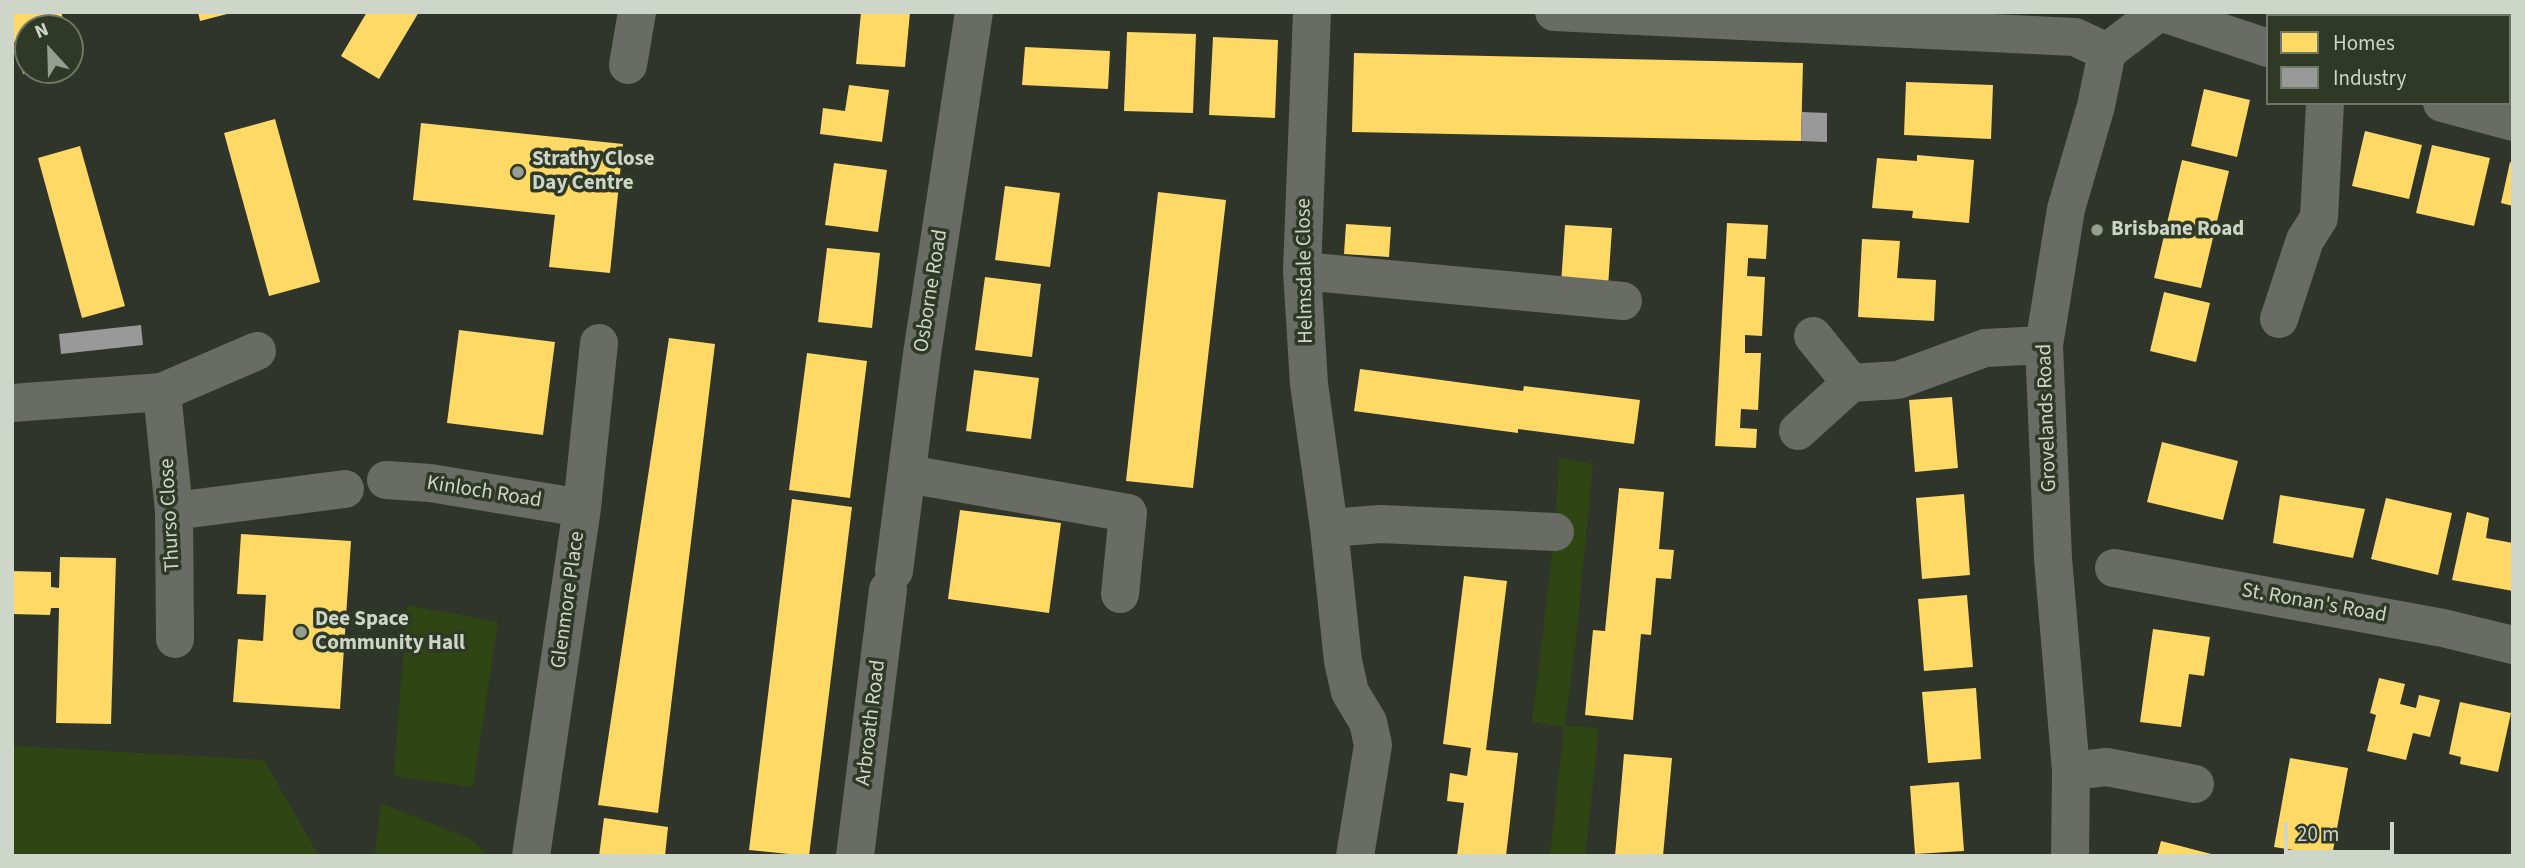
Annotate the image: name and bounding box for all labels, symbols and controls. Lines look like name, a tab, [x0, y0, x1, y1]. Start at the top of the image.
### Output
north arrow	[14, 14, 84, 84]
legend	[2266, 14, 2511, 105]
text: N	[31, 16, 53, 46]
text: Homes	[2333, 28, 2395, 58]
text: Industry	[2333, 63, 2406, 93]
place label: Strathy Close Day Centre	[532, 147, 655, 197]
marker: Strathy Close Day Centre	[510, 164, 526, 180]
street label: Helmsdale Close	[1292, 198, 1320, 344]
place label: Brisbane Road	[2111, 217, 2244, 243]
marker: Brisbane Road	[2089, 222, 2105, 238]
street label: Osborne Road	[910, 228, 954, 354]
street label: Grovelands Road	[2033, 343, 2063, 493]
street label: Thurso Close	[155, 458, 187, 572]
street label: Kinloch Road	[425, 471, 543, 515]
street label: Glenmore Place	[547, 530, 591, 670]
street label: St. Ronan's Road	[2239, 579, 2389, 629]
place label: Dee Space Community Hall	[315, 607, 465, 657]
marker: Dee Space Community Hall	[293, 624, 309, 640]
street label: Arbroath Road	[852, 659, 892, 787]
scale bar	[2287, 808, 2397, 852]
text: 20 m	[2297, 819, 2339, 849]

